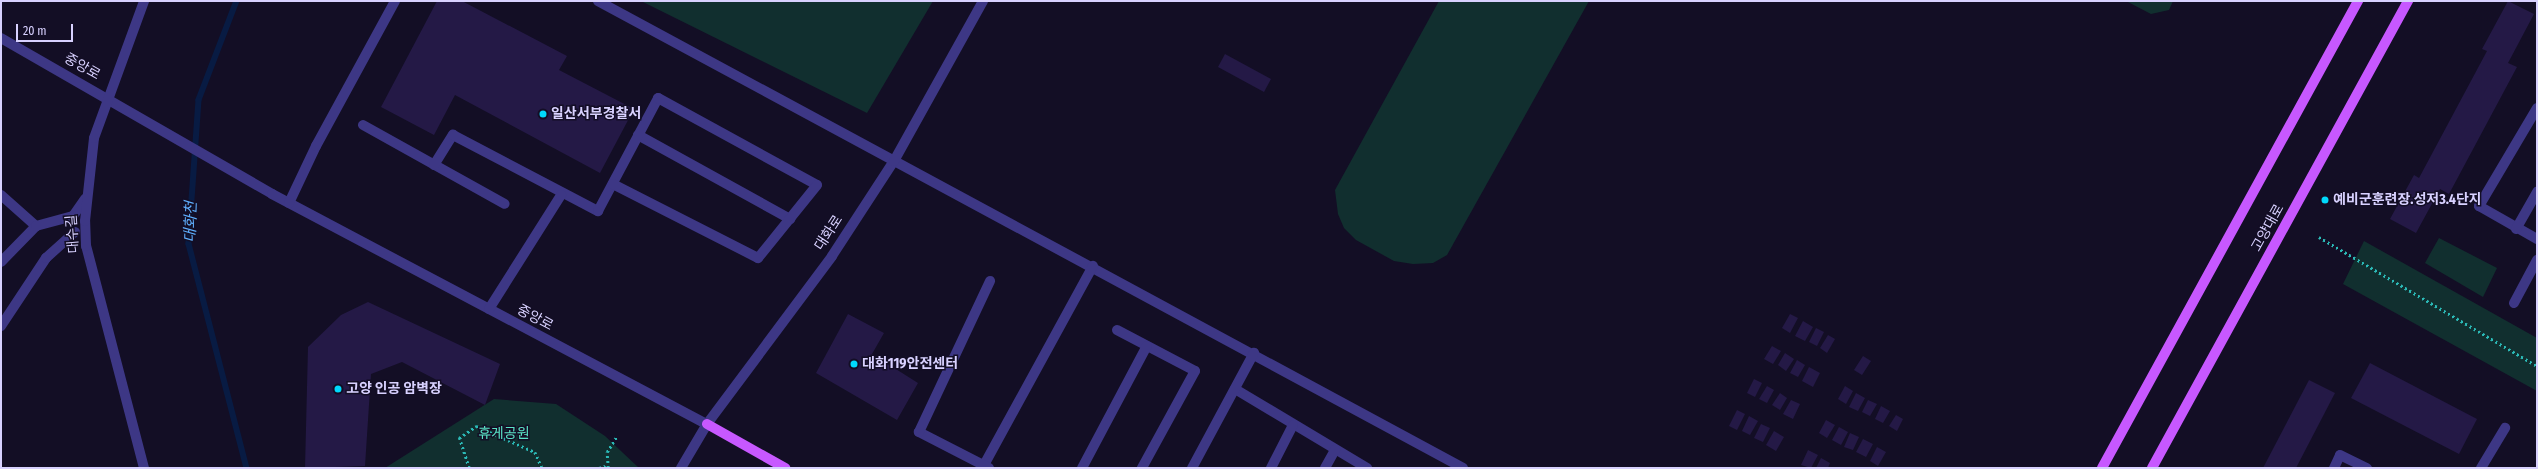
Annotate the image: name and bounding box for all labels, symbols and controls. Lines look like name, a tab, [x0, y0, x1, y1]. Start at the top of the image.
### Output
scale bar	[18, 16, 75, 42]
text: 20 m	[23, 24, 47, 38]
street label: 중앙로	[61, 50, 103, 84]
place label: 일산서부경찰서	[551, 106, 641, 122]
marker: 일산서부경찰서	[538, 109, 548, 119]
place label: 예비군훈련장.성저3.4단지	[2333, 192, 2482, 208]
marker: 예비군훈련장.성저3.4단지	[2320, 195, 2330, 205]
water label: 대화천	[181, 201, 201, 243]
street label: 고양대로	[2248, 201, 2288, 255]
street label: 대화로	[811, 212, 847, 254]
street label: 대수길	[63, 214, 83, 254]
street label: 중앙로	[514, 302, 556, 334]
place label: 대화119안전센터	[862, 356, 958, 372]
marker: 대화119안전센터	[849, 359, 859, 369]
place label: 고양 인공 암벽장	[346, 381, 442, 397]
marker: 고양 인공 암벽장	[333, 384, 343, 394]
park label: 휴게공원	[478, 426, 530, 442]

